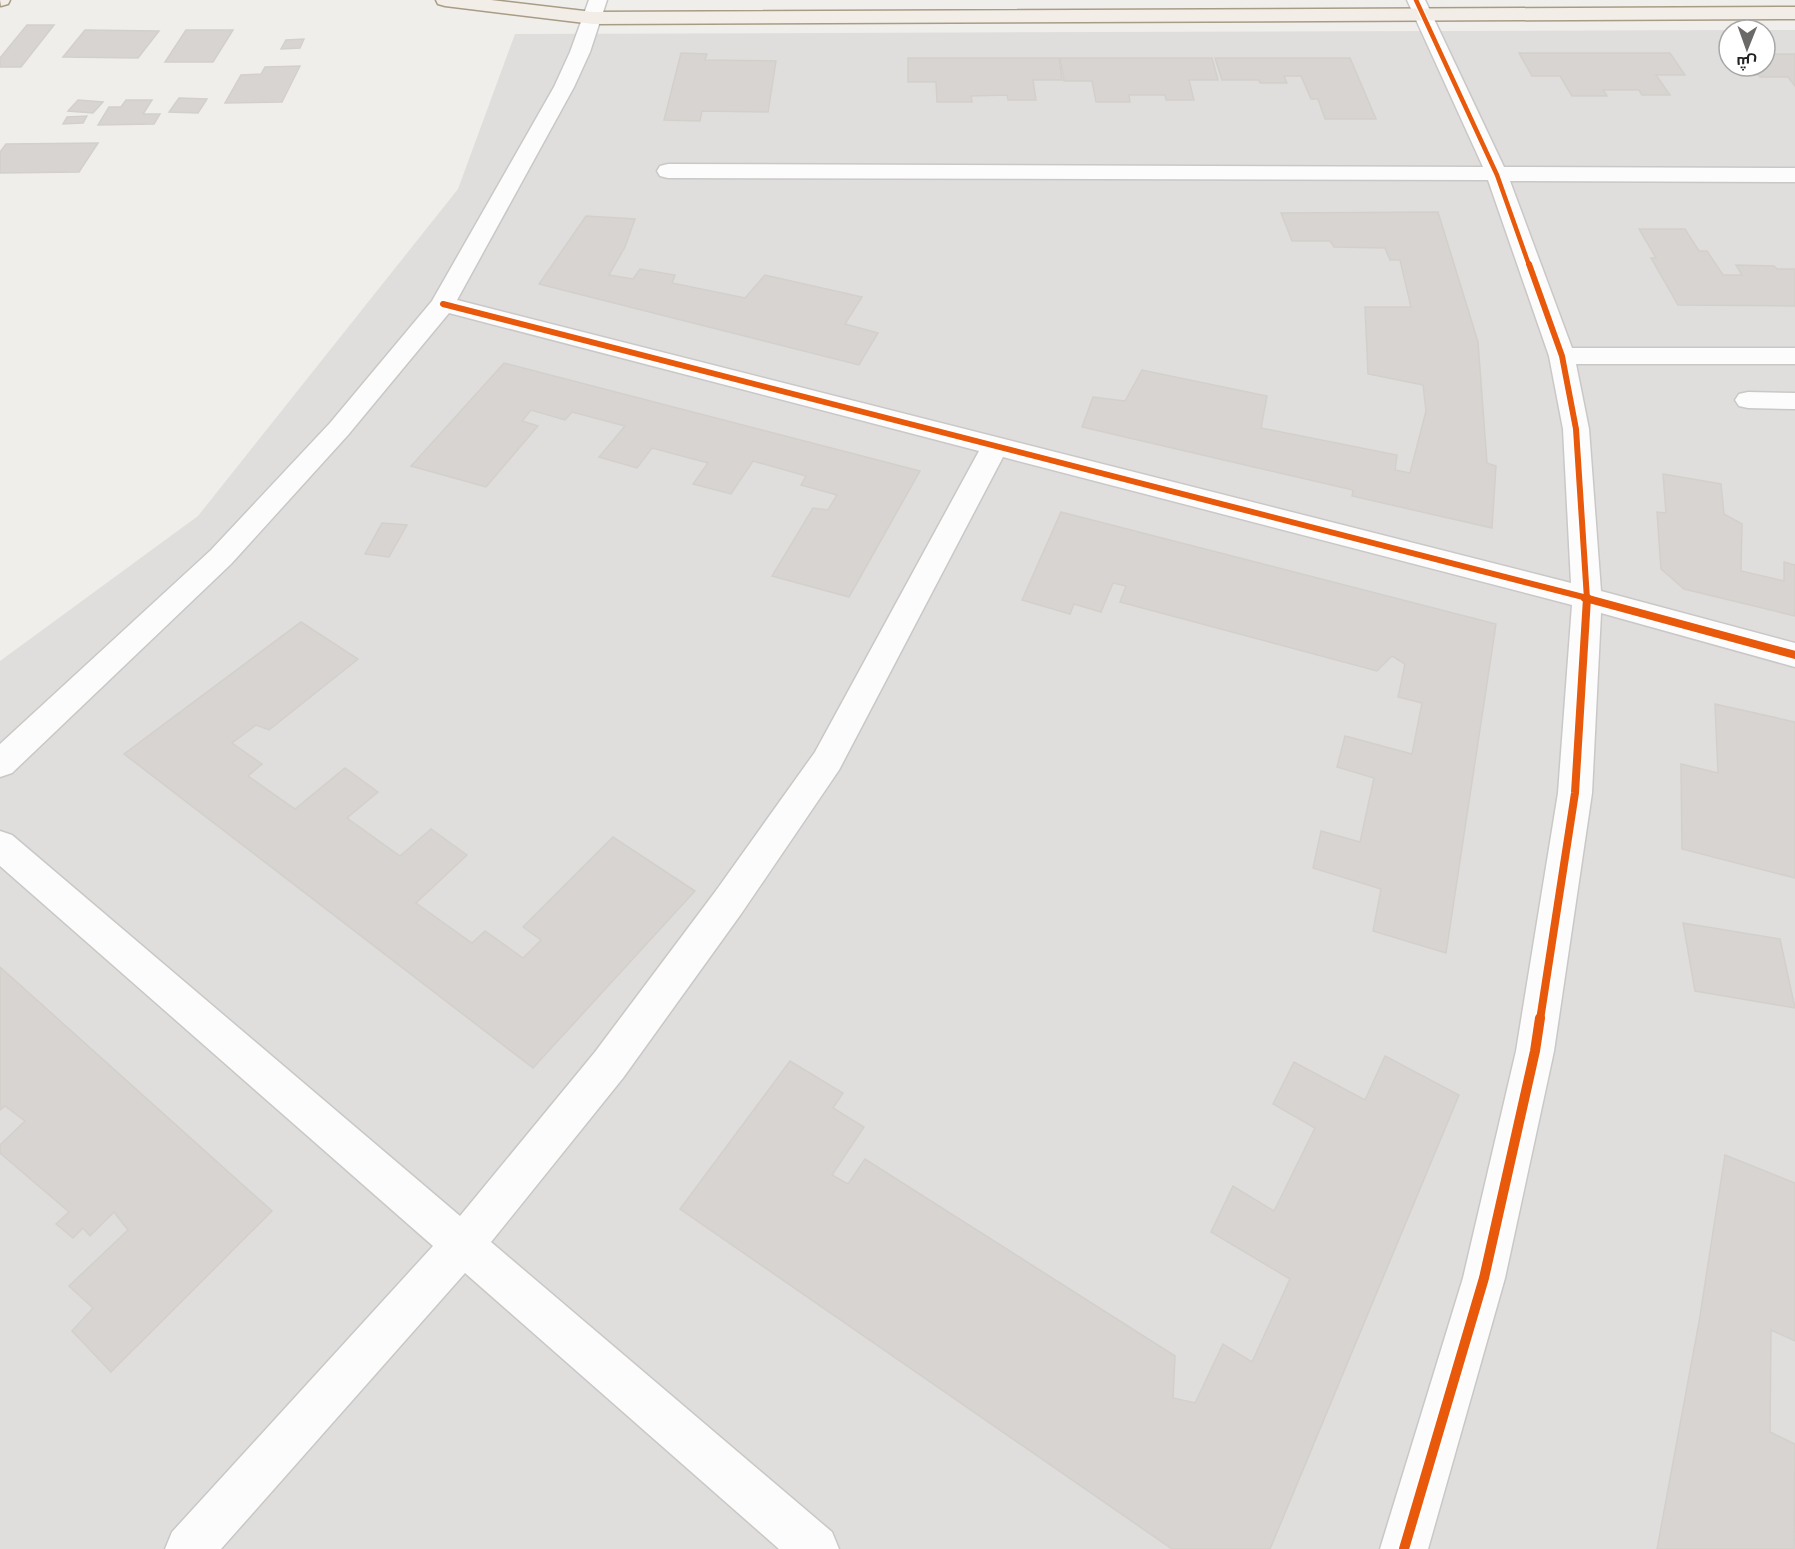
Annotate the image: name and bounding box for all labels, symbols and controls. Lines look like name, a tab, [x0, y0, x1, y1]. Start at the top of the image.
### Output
north arrow	[1717, 18, 1777, 78]
text: ش	[1736, 53, 1757, 72]

